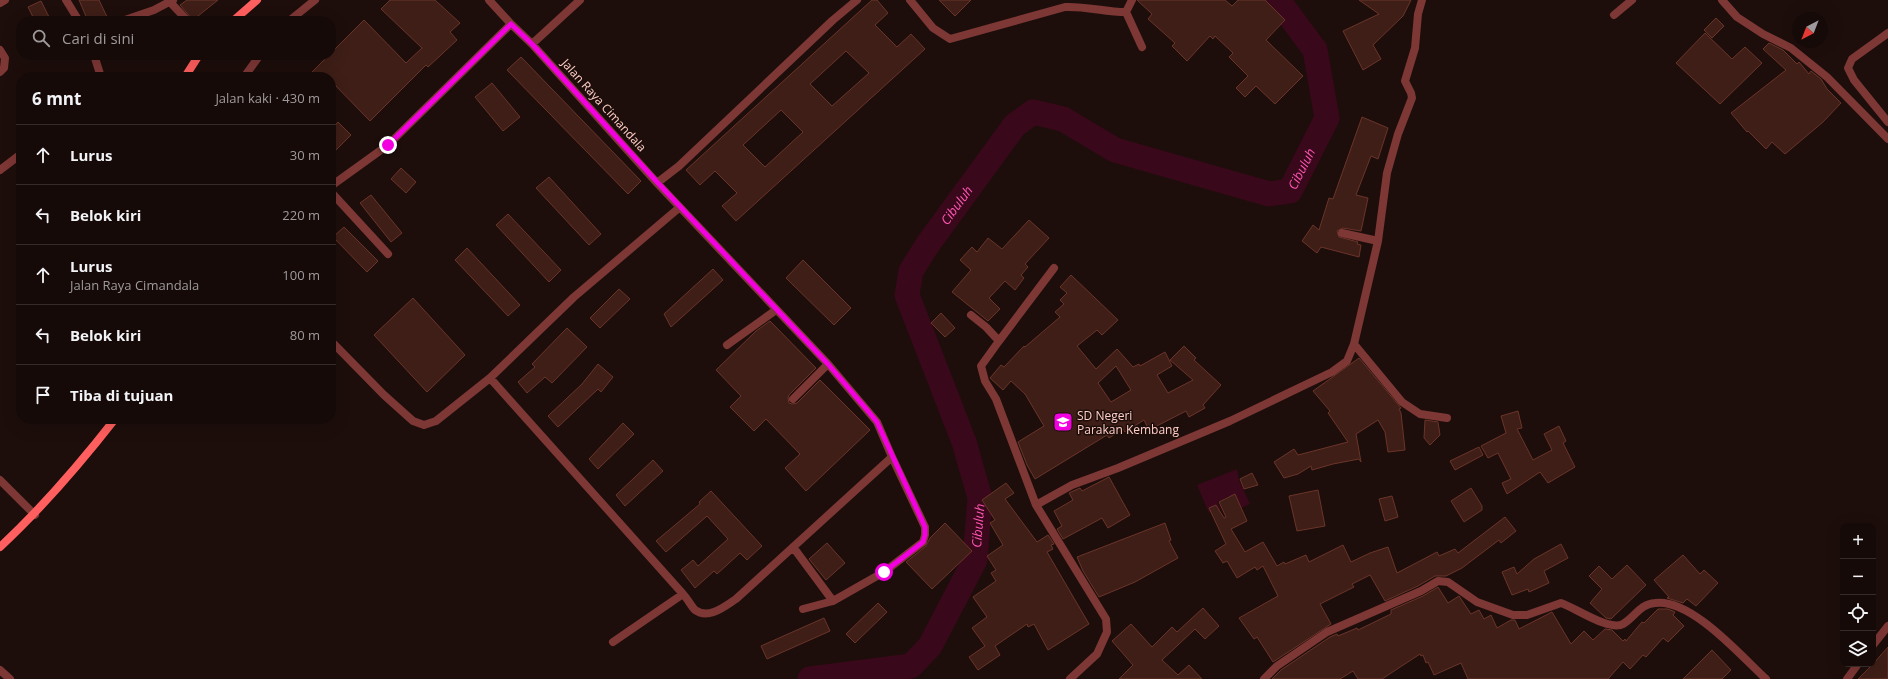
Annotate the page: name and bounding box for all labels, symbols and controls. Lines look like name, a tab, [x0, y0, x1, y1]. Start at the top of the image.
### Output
north arrow	[1792, 12, 1828, 48]
search box	[16, 16, 336, 60]
icon: search	[30, 27, 52, 49]
text: Cari di sini	[62, 28, 134, 48]
street label: Jalan Raya Cimandala	[557, 54, 650, 155]
text: 6 mnt	[32, 87, 81, 110]
text: Jalan kaki · 430 m	[215, 89, 320, 107]
route end	[379, 136, 397, 154]
icon: ahead	[32, 144, 54, 166]
text: Lurus	[70, 145, 112, 165]
water label: Cibuluh	[1283, 145, 1319, 193]
text: 30 m	[290, 146, 320, 164]
water label: Cibuluh	[936, 182, 977, 228]
icon: left	[32, 204, 54, 226]
text: Belok kiri	[70, 205, 141, 225]
text: 220 m	[282, 206, 320, 224]
text: Lurus	[70, 256, 112, 276]
icon: ahead	[32, 264, 54, 286]
text: 100 m	[282, 266, 320, 284]
text: Jalan Raya Cimandala	[70, 276, 199, 294]
icon: left	[32, 324, 54, 346]
text: Belok kiri	[70, 325, 141, 345]
text: 80 m	[290, 326, 320, 344]
icon: arrive	[32, 384, 54, 406]
text: Tiba di tujuan	[70, 385, 173, 405]
place label: SD Negeri Parakan Kembang	[1077, 407, 1179, 438]
school or university icon: SD Negeri Parakan Kembang	[1052, 411, 1074, 433]
water label: Cibuluh	[967, 503, 989, 548]
map controls	[1840, 523, 1876, 667]
button: +	[1840, 523, 1876, 559]
button: −	[1840, 559, 1876, 595]
route start	[875, 563, 893, 581]
button: locate	[1840, 595, 1876, 631]
button: layers	[1840, 631, 1876, 667]

